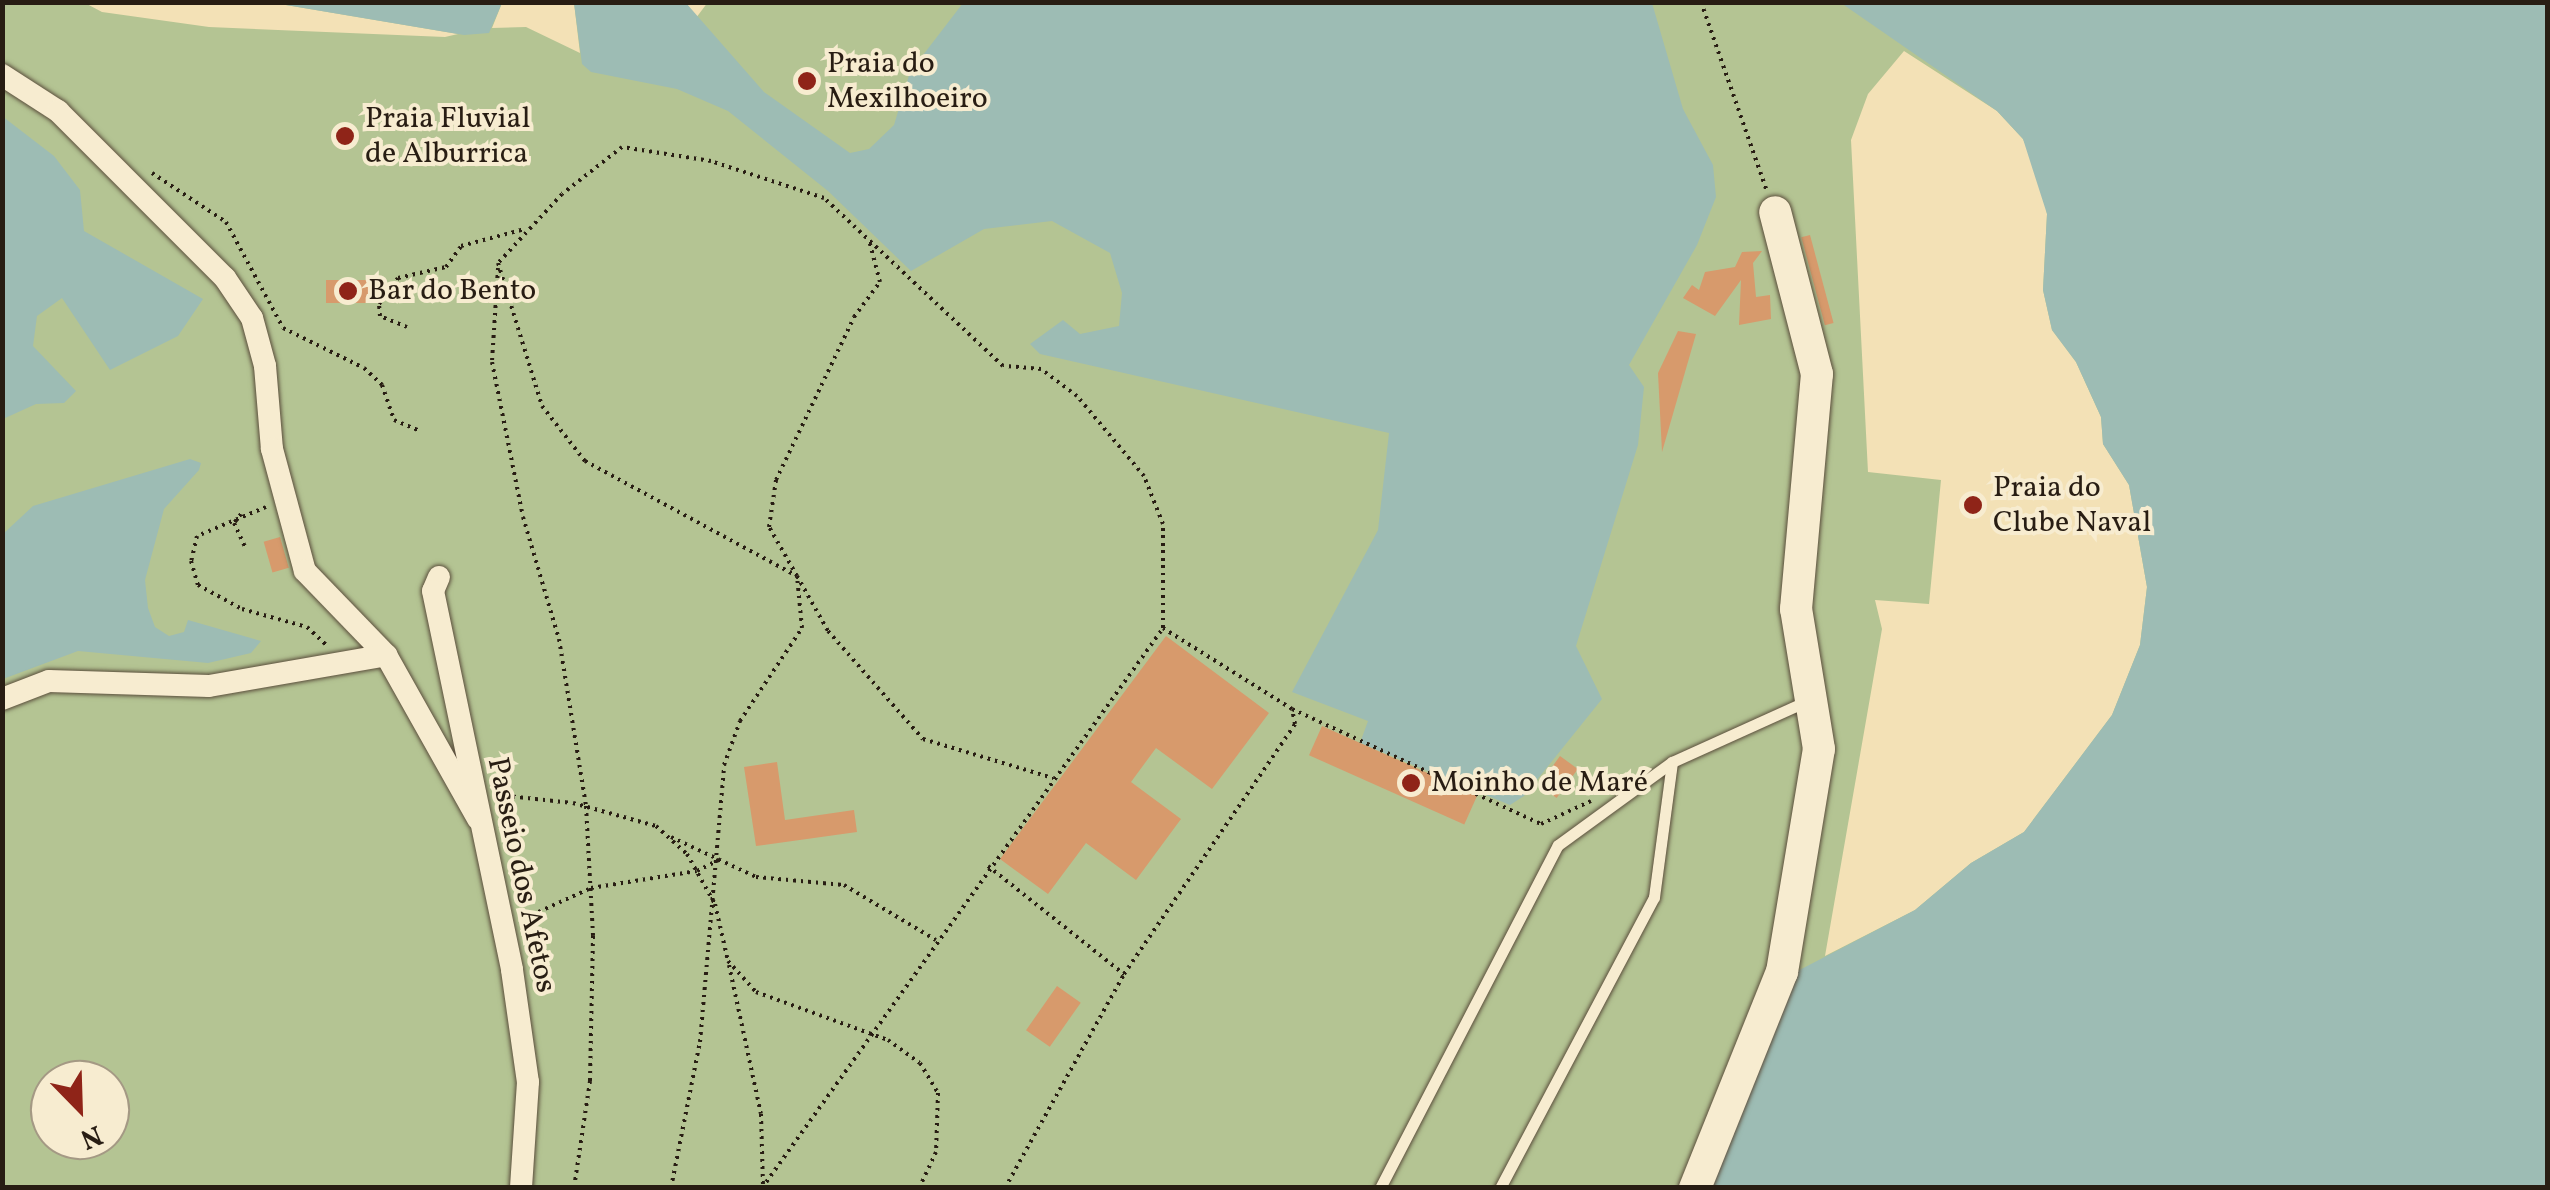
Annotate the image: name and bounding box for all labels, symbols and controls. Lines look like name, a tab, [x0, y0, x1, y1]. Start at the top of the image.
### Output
place label: Praia do Mexilhoeiro	[827, 46, 988, 116]
marker: Praia do Mexilhoeiro	[796, 70, 818, 92]
place label: Praia Fluvial de Alburrica	[365, 101, 531, 172]
marker: Praia Fluvial de Alburrica	[334, 125, 356, 147]
place label: Bar do Bento	[368, 273, 536, 309]
marker: Bar do Bento	[337, 280, 359, 302]
place label: Praia do Clube Naval	[1993, 470, 2151, 540]
marker: Praia do Clube Naval	[1962, 494, 1984, 516]
street label: Passeio dos Afetos	[478, 754, 564, 996]
place label: Moinho de Maré	[1431, 765, 1648, 801]
marker: Moinho de Maré	[1400, 772, 1422, 794]
north arrow	[30, 1060, 130, 1160]
text: N	[74, 1114, 108, 1158]

